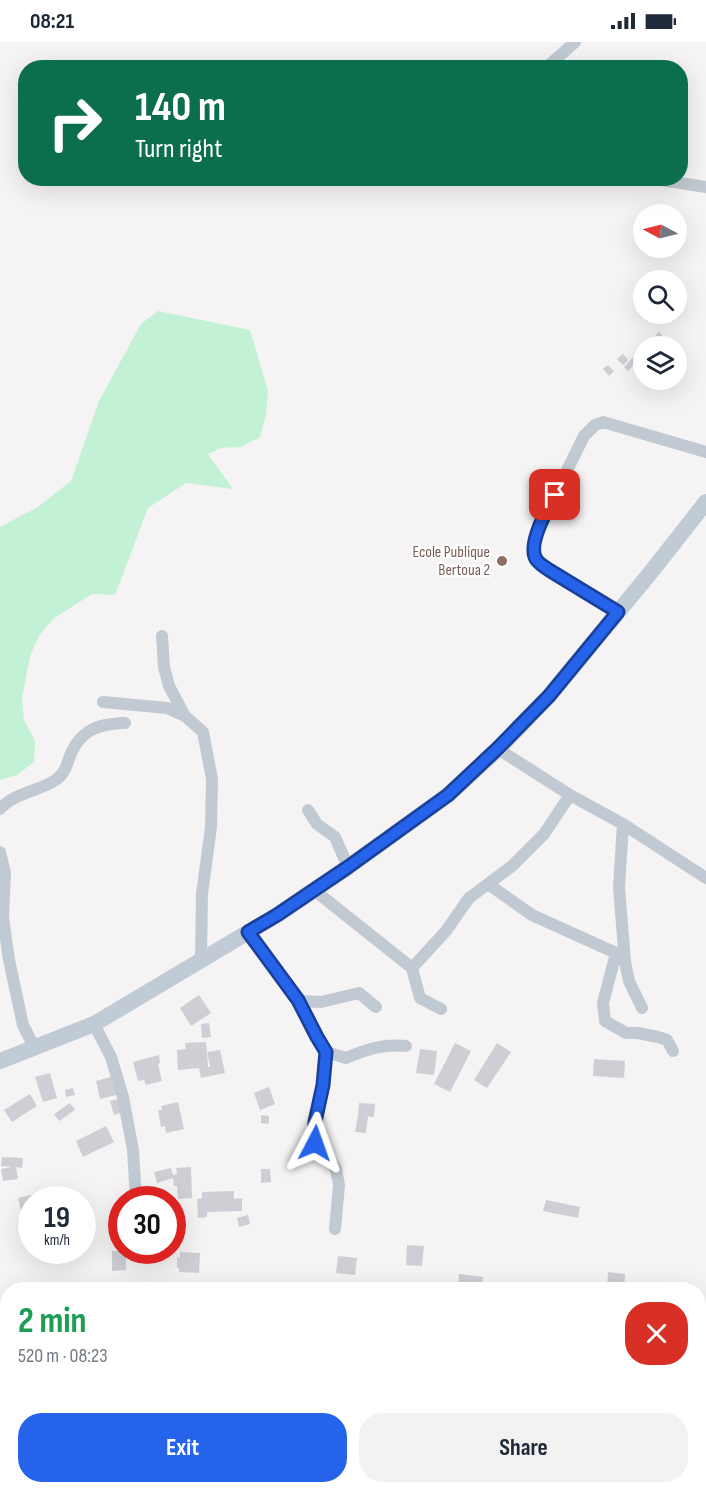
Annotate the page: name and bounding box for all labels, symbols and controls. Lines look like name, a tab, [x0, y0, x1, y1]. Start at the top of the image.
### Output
text: 08:21	[30, 8, 74, 35]
text: 140 m	[135, 82, 226, 133]
icon: right	[36, 84, 114, 162]
text: Turn right	[135, 133, 222, 165]
north arrow	[633, 204, 687, 258]
map controls	[633, 204, 687, 390]
button: search	[633, 270, 687, 324]
button: layers	[633, 336, 687, 390]
pin	[529, 469, 580, 520]
icon: arrive	[538, 478, 571, 511]
place label: Ecole Publique Bertoua 2	[412, 543, 490, 580]
marker: Ecole Publique Bertoua 2	[495, 554, 509, 568]
position arrow	[283, 1111, 347, 1175]
speed limit sign: 30	[108, 1186, 186, 1264]
text: 19	[44, 1200, 70, 1236]
text: km/h	[44, 1231, 70, 1250]
text: 2 min	[18, 1300, 87, 1343]
button: close	[625, 1302, 688, 1365]
text: 520 m · 08:23	[18, 1344, 108, 1368]
button: Exit	[18, 1413, 347, 1482]
button: Share	[359, 1413, 688, 1482]

